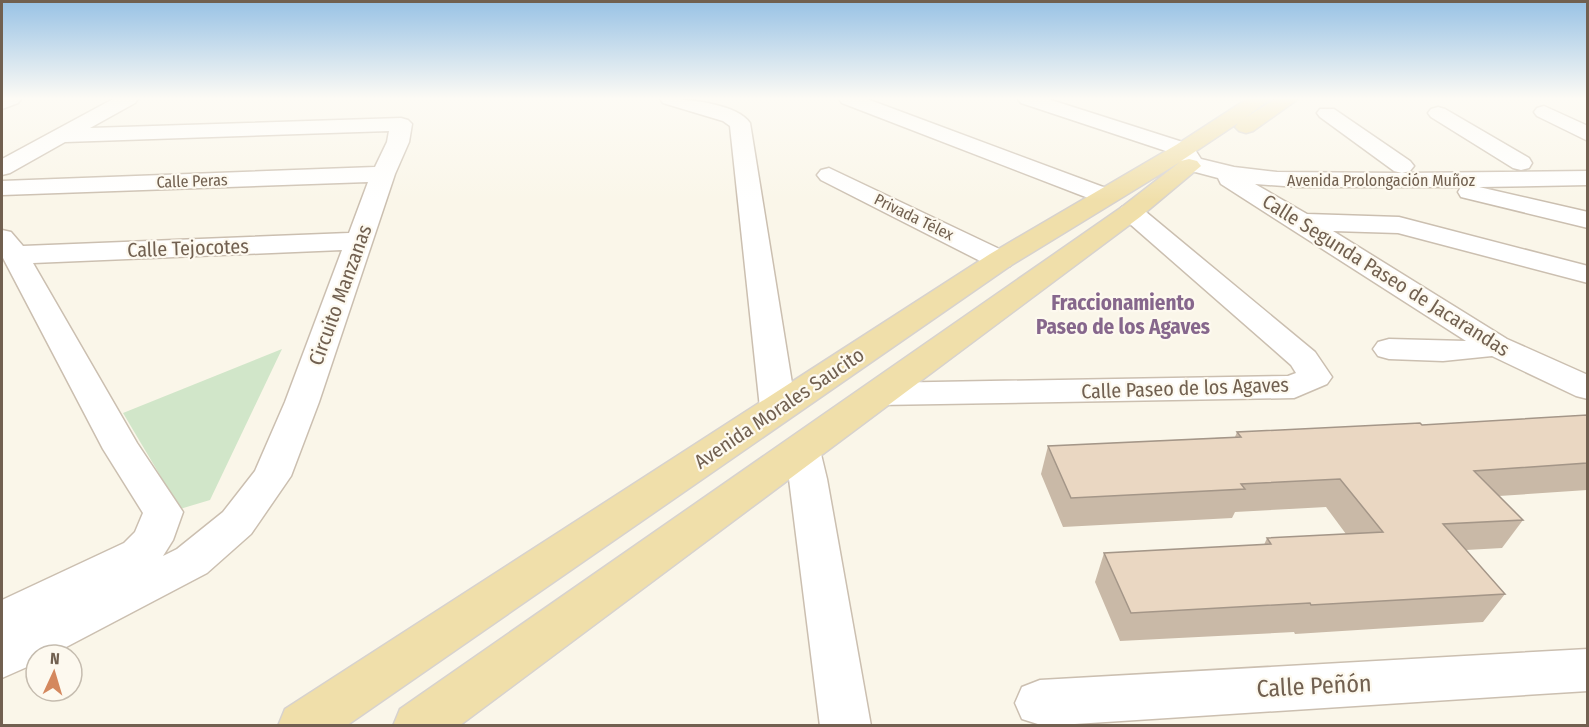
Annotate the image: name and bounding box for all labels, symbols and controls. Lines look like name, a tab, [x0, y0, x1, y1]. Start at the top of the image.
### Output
street label: Calle Peras	[156, 170, 228, 192]
street label: Avenida Prolongación Muñoz	[1287, 171, 1475, 190]
street label: Calle Segunda Paseo de Jacarandas	[1258, 189, 1514, 361]
street label: Privada Télex	[871, 190, 957, 244]
street label: Circuito Manzanas	[303, 221, 377, 369]
street label: Calle Tejocotes	[127, 234, 249, 262]
district label: Fraccionamiento Paseo de los Agaves	[1036, 290, 1210, 340]
street label: Avenida Morales Saucito	[690, 342, 868, 474]
street label: Calle Paseo de los Agaves	[1081, 372, 1289, 404]
north arrow	[24, 643, 84, 703]
text: N	[50, 649, 60, 668]
street label: Calle Peñón	[1256, 669, 1372, 703]

